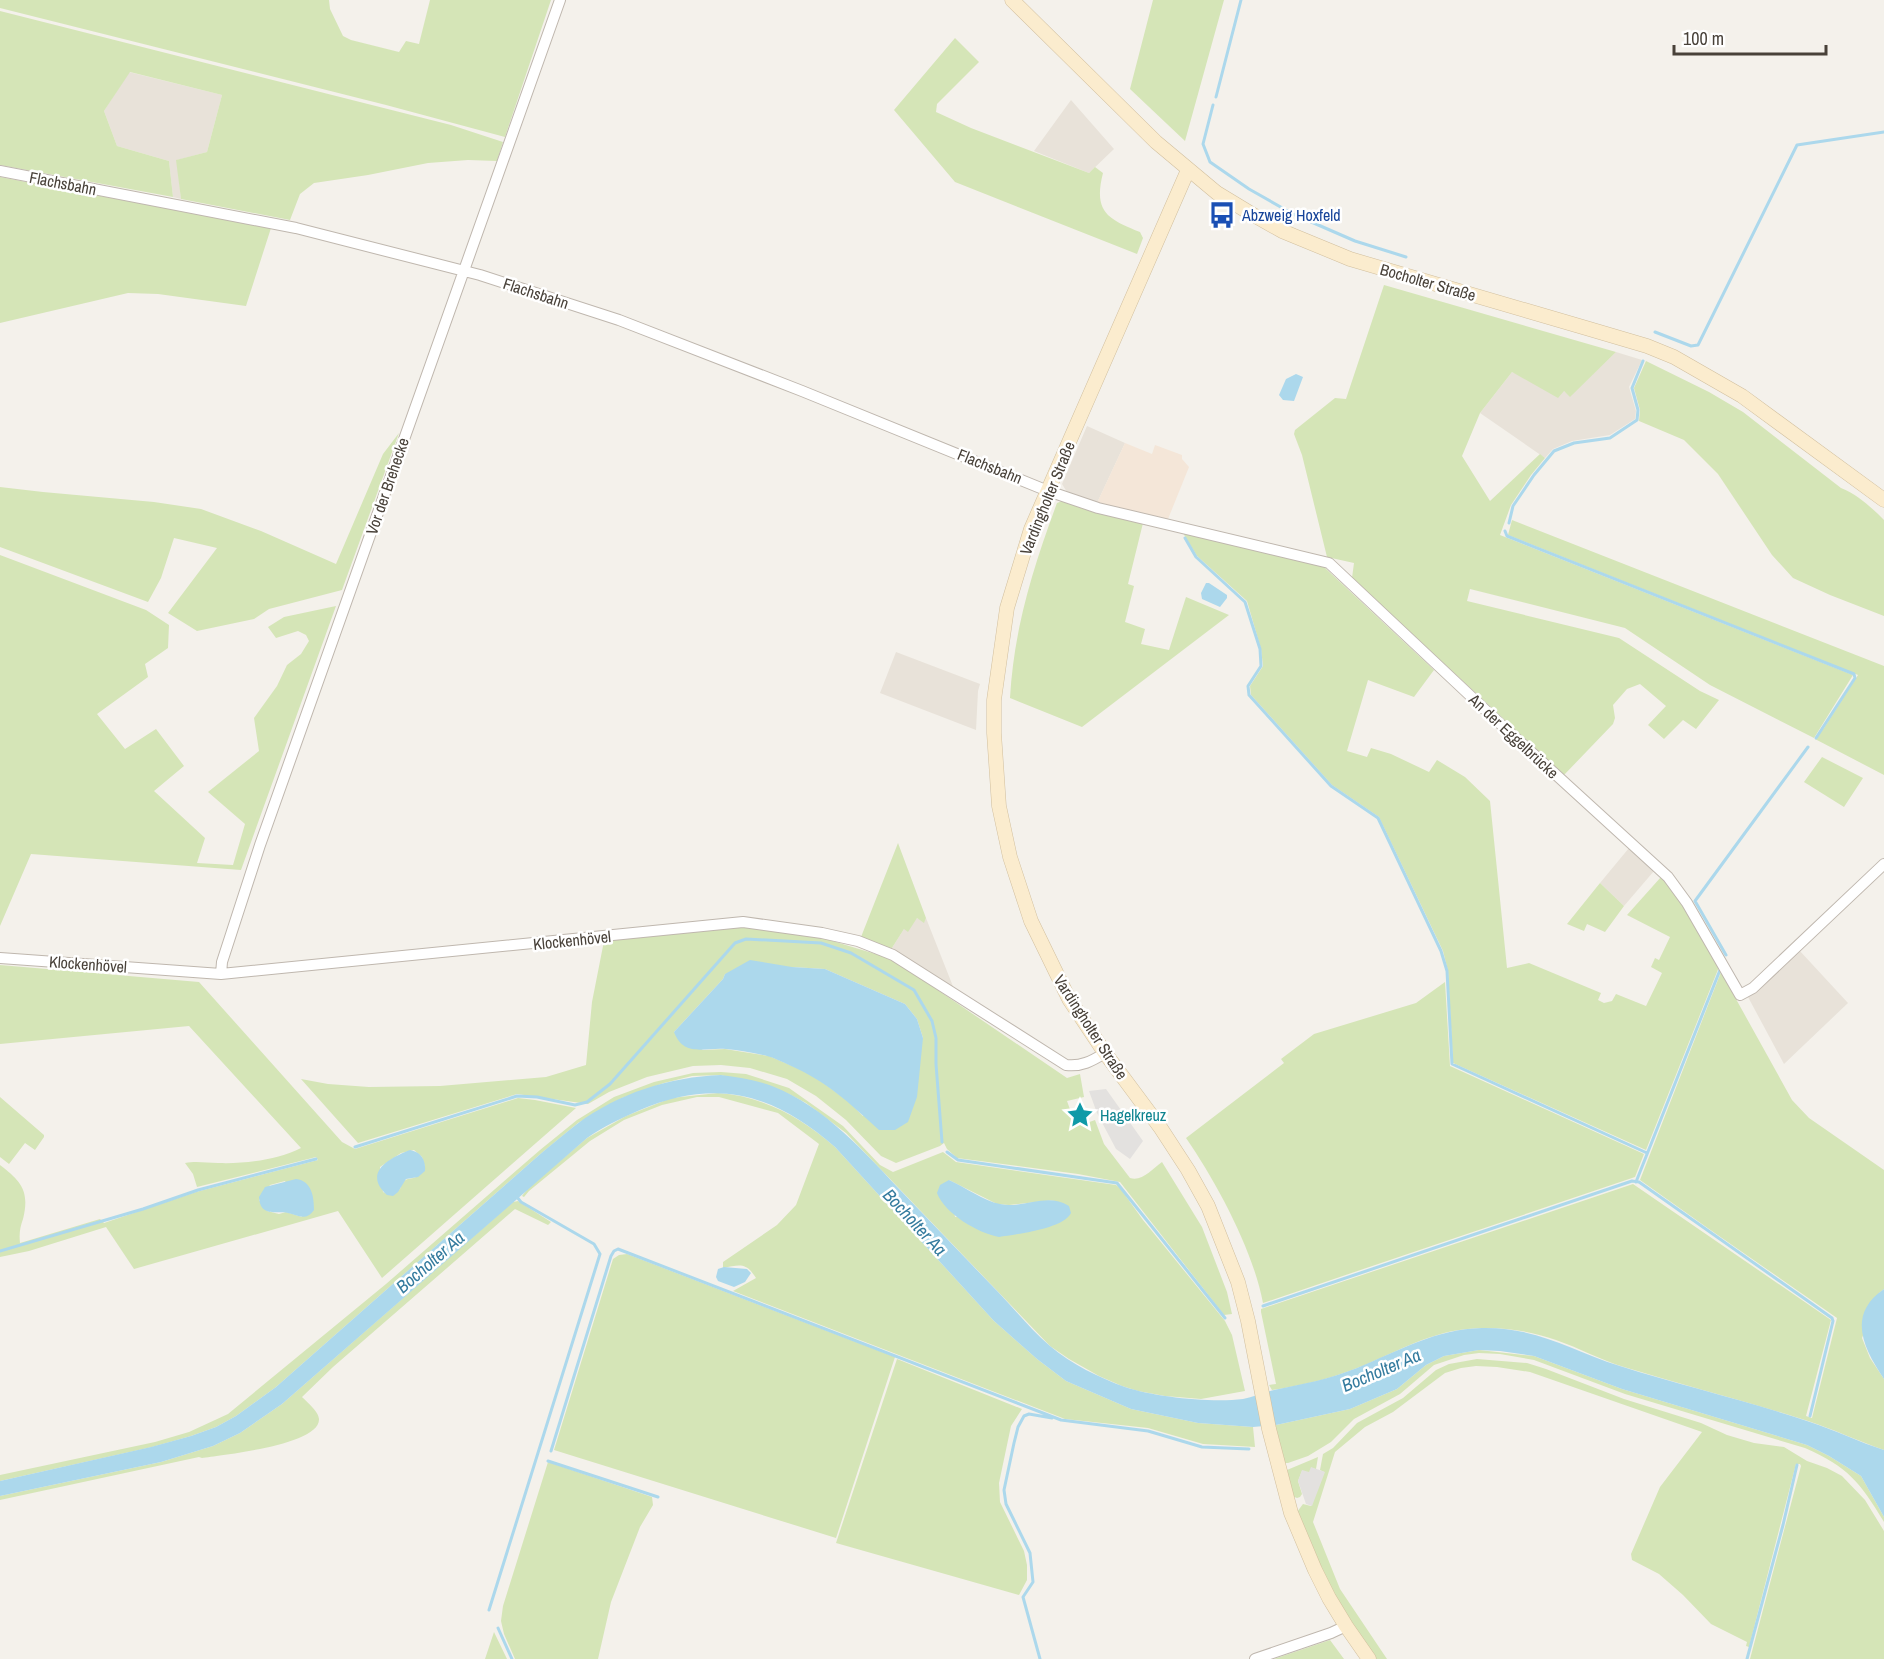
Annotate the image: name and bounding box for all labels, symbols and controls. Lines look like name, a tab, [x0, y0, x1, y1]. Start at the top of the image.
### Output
scale bar	[1674, 18, 1826, 56]
text: 100 m	[1683, 26, 1724, 51]
street label: Flachsbahn	[28, 166, 98, 200]
bus stop icon: Abzweig Hoxfeld	[1207, 200, 1237, 230]
place label: Abzweig Hoxfeld	[1241, 204, 1340, 226]
street label: Bocholter Straße	[1378, 258, 1478, 306]
street label: Flachsbahn	[500, 272, 572, 314]
street label: Vor der Brehecke	[360, 434, 414, 538]
street label: Vardingholter Straße	[1014, 438, 1080, 558]
street label: Flachsbahn	[954, 443, 1026, 489]
street label: An der Eggelbrücke	[1464, 688, 1564, 783]
street label: Klockenhövel	[532, 925, 612, 955]
street label: Klockenhövel	[48, 950, 128, 978]
street label: Vardingholter Straße	[1049, 970, 1133, 1084]
place icon: Hagelkreuz	[1065, 1100, 1095, 1130]
place label: Hagelkreuz	[1100, 1104, 1167, 1126]
water label: Bocholter Aa	[877, 1183, 953, 1261]
water label: Bocholter Aa	[390, 1225, 470, 1299]
water label: Bocholter Aa	[1338, 1342, 1424, 1398]

